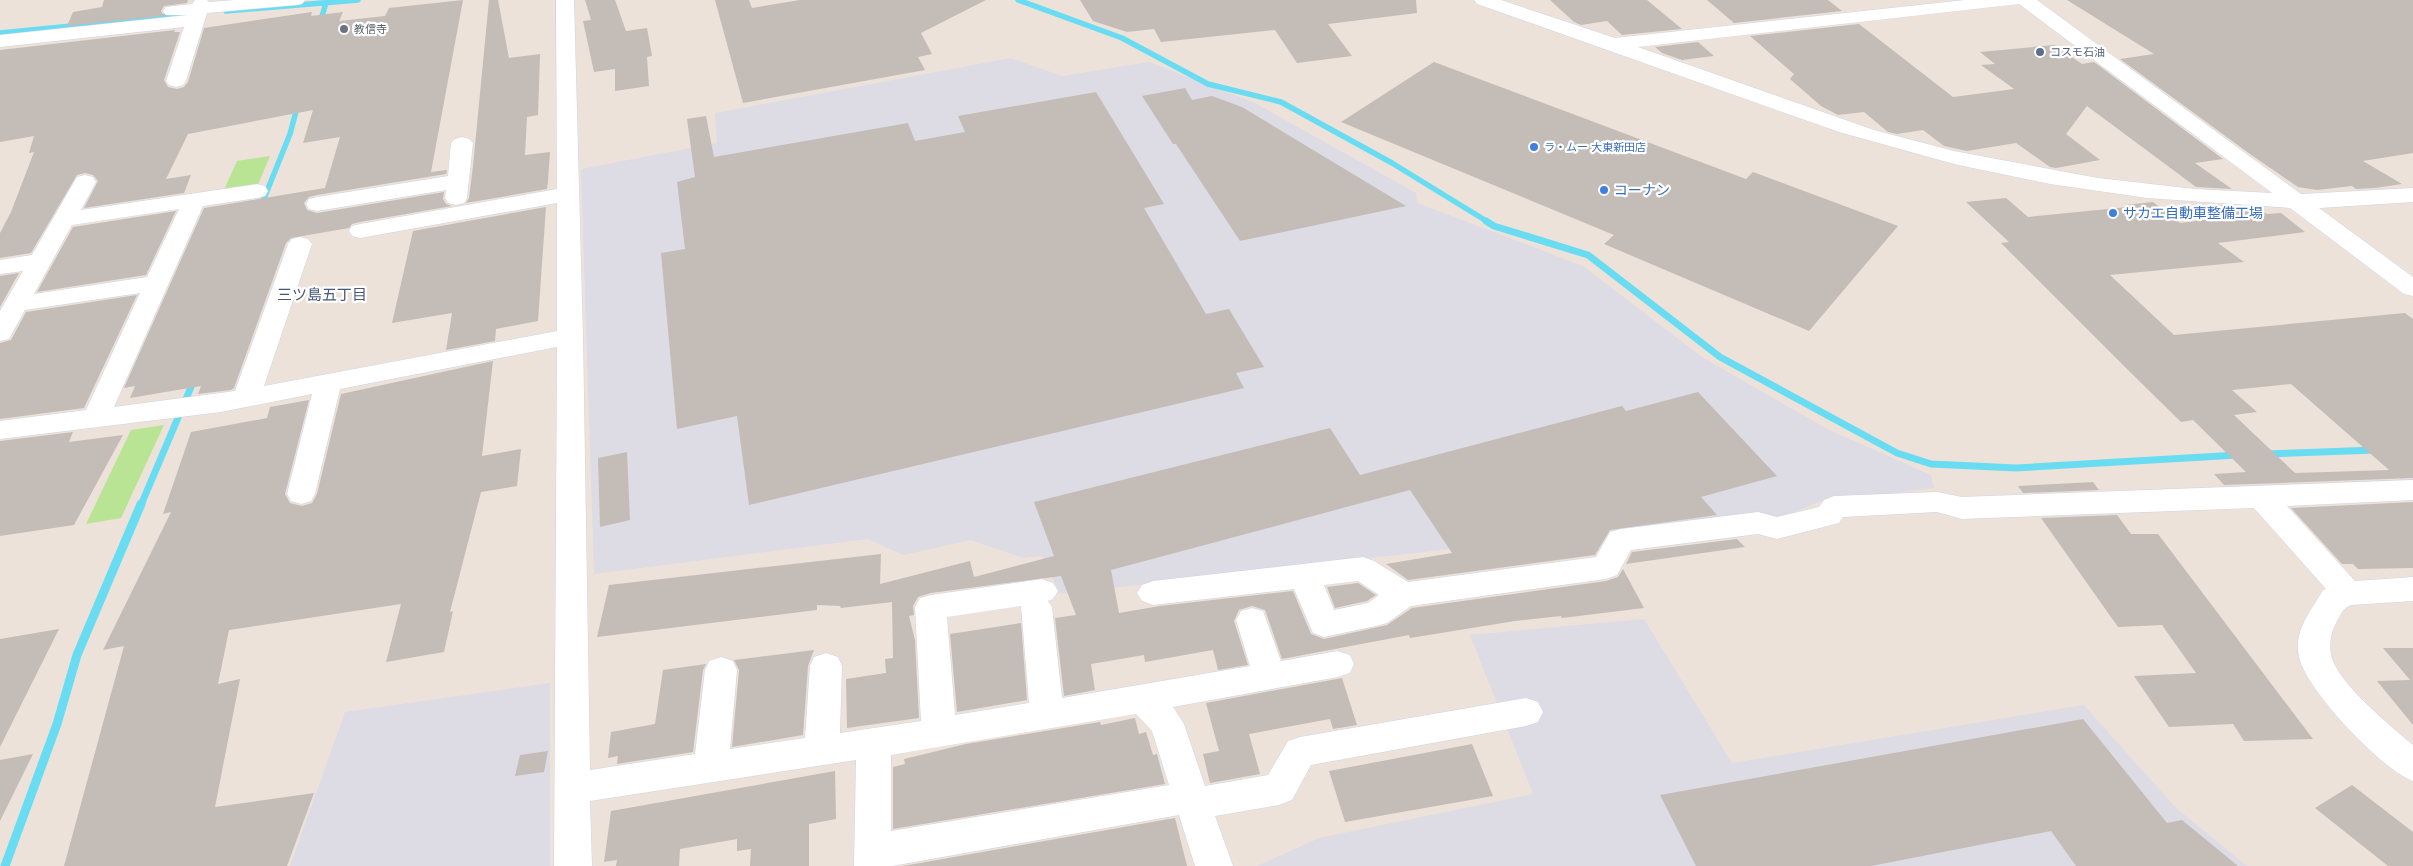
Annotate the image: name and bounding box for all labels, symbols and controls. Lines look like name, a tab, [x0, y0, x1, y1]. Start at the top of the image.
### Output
marker: 教信寺	[338, 23, 350, 35]
place label: 教信寺	[354, 23, 387, 36]
marker: コスモ石油	[2034, 46, 2046, 58]
place label: コスモ石油	[2050, 46, 2105, 59]
marker: ラ・ムー 大東新田店	[1528, 141, 1540, 153]
place label: ラ・ムー 大東新田店	[1544, 141, 1646, 154]
place label: コーナン	[1614, 182, 1670, 199]
marker: コーナン	[1598, 184, 1610, 196]
place label: サカエ自動車整備工場	[2123, 205, 2263, 222]
marker: サカエ自動車整備工場	[2107, 207, 2119, 219]
district label: 三ツ島五丁目	[277, 286, 367, 304]

